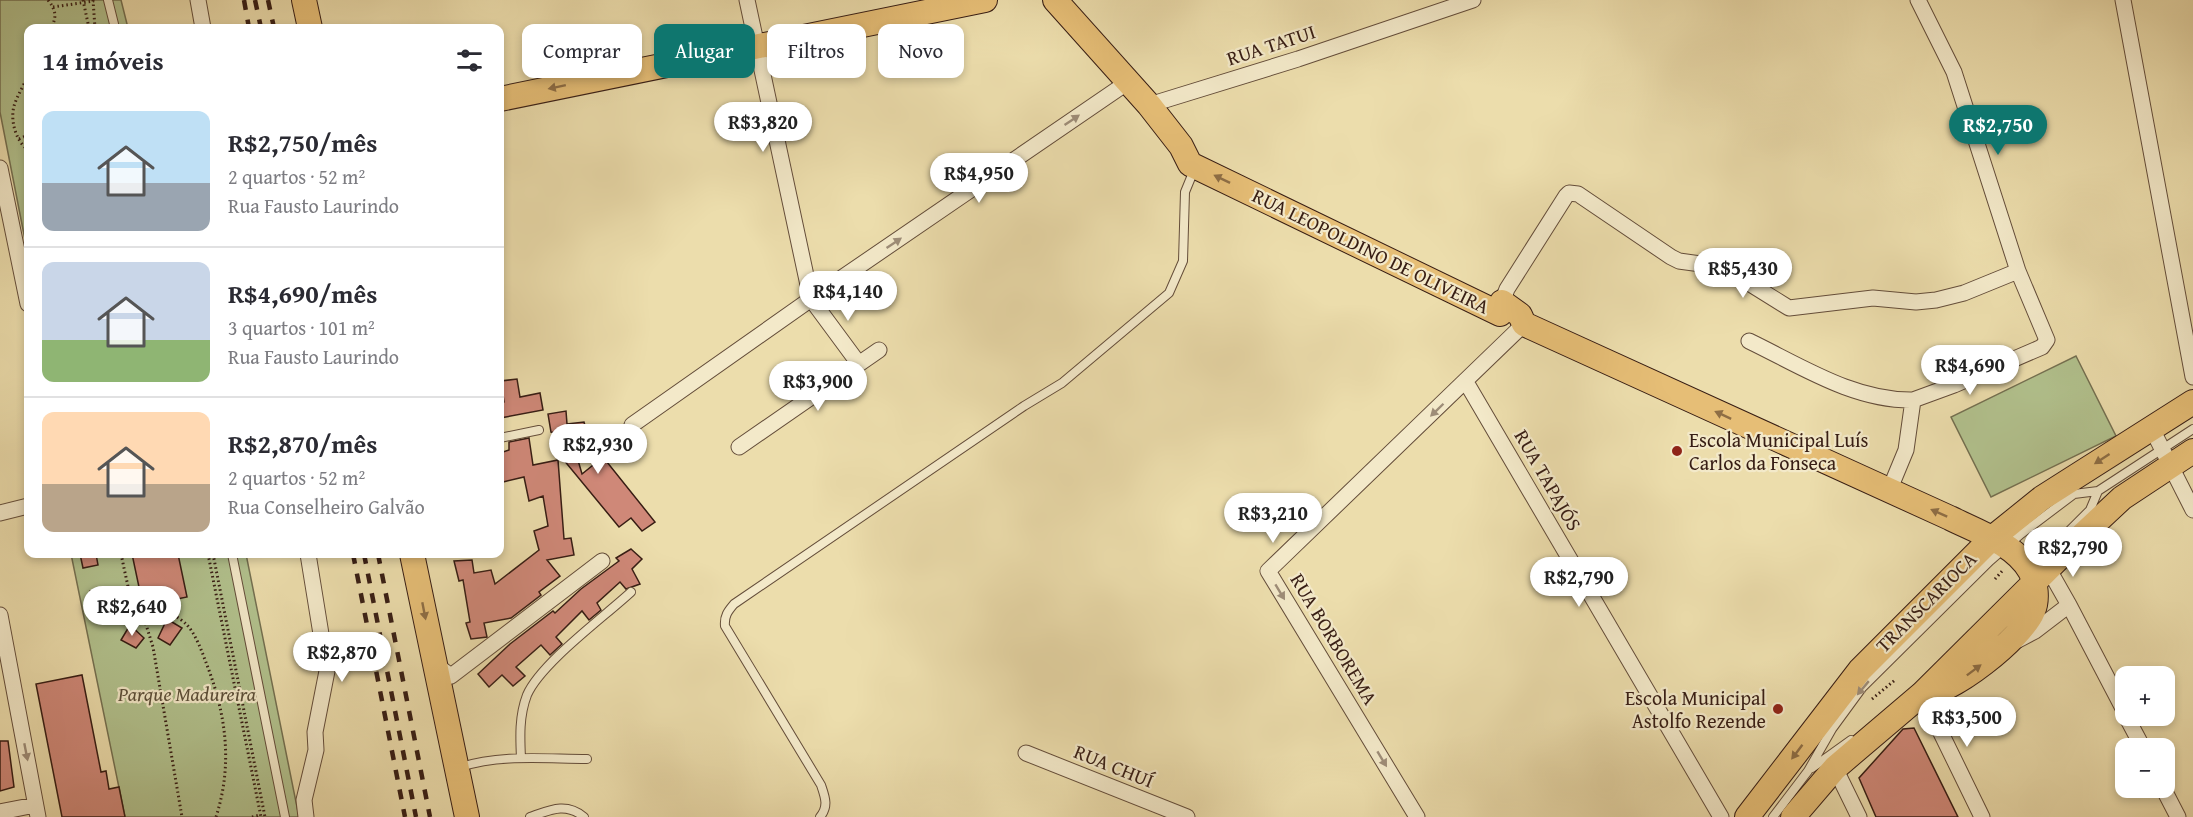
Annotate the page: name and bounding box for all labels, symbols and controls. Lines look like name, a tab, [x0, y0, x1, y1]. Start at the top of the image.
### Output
street label: RUA TATUI	[1223, 17, 1319, 73]
chip: Comprar	[522, 24, 642, 78]
chip: Alugar	[654, 24, 755, 78]
chip: Filtros	[767, 24, 866, 78]
chip: Novo	[878, 24, 964, 78]
text: 14 imóveis	[42, 41, 164, 80]
icon: filters	[453, 44, 486, 77]
one-way arrow	[548, 83, 567, 93]
pin: R$3,820	[708, 102, 818, 153]
pin: R$2,750	[1943, 105, 2053, 156]
text: R$3,820	[728, 107, 798, 136]
text: R$2,750	[1963, 110, 2033, 139]
one-way arrow	[1063, 114, 1079, 126]
text: R$2,750/mês	[228, 123, 377, 162]
icon: home	[90, 135, 162, 207]
pin: R$4,950	[924, 153, 1034, 204]
text: R$4,950	[944, 158, 1014, 187]
text: 2 quartos · 52 m²	[228, 162, 365, 191]
one-way arrow	[1213, 174, 1230, 184]
street label: RUA LEOPOLDINO DE OLIVEIRA	[1248, 180, 1495, 321]
text: Rua Fausto Laurindo	[228, 191, 399, 220]
one-way arrow	[885, 237, 901, 249]
pin: R$5,430	[1688, 248, 1798, 299]
text: R$5,430	[1708, 253, 1778, 282]
pin: R$4,140	[793, 271, 903, 322]
text: R$4,690/mês	[228, 274, 377, 313]
text: R$4,140	[813, 276, 883, 305]
icon: home	[90, 286, 162, 358]
text: 3 quartos · 101 m²	[228, 313, 375, 342]
text: Rua Fausto Laurindo	[228, 342, 399, 371]
pin: R$4,690	[1915, 345, 2025, 396]
text: R$4,690	[1935, 350, 2005, 379]
pin: R$3,900	[763, 361, 873, 412]
text: R$3,900	[783, 366, 853, 395]
one-way arrow	[1431, 402, 1445, 416]
one-way arrow	[1714, 410, 1732, 420]
text: R$2,870/mês	[228, 424, 377, 463]
pin: R$2,930	[543, 424, 653, 475]
street label: RUA TAPAJÓS	[1508, 424, 1589, 536]
place label: Escola Municipal Luís Carlos da Fonseca	[1689, 425, 1869, 477]
text: R$2,930	[563, 429, 633, 458]
icon: home	[90, 436, 162, 508]
marker: Escola Municipal Luís Carlos da Fonseca	[1670, 444, 1684, 458]
one-way arrow	[2094, 453, 2110, 464]
text: 2 quartos · 52 m²	[228, 463, 365, 492]
text: Rua Conselheiro Galvão	[228, 492, 425, 521]
pin: R$3,210	[1218, 493, 1328, 544]
text: R$3,210	[1238, 498, 1308, 527]
one-way arrow	[1930, 509, 1947, 518]
pin: R$2,790	[2018, 527, 2128, 578]
text: R$2,790	[2038, 532, 2108, 561]
street label: TRANSCARIOCA	[1869, 545, 1983, 659]
pin: R$2,790	[1524, 557, 1634, 608]
text: R$2,790	[1544, 562, 1614, 591]
street label: RUA BORBOREMA	[1284, 567, 1385, 710]
one-way arrow	[1275, 584, 1286, 600]
pin: R$2,640	[77, 586, 187, 637]
text: R$2,640	[97, 591, 167, 620]
one-way arrow	[420, 602, 429, 621]
pin: R$2,870	[287, 632, 397, 683]
text: R$2,870	[307, 637, 377, 666]
one-way arrow	[1965, 664, 1981, 676]
map controls	[2115, 666, 2175, 798]
button: +	[2115, 666, 2175, 726]
park label: Parque Madureira	[117, 679, 257, 708]
one-way arrow	[1856, 680, 1869, 696]
place label: Escola Municipal Astolfo Rezende	[1625, 683, 1766, 735]
pin: R$3,500	[1912, 697, 2022, 748]
marker: Escola Municipal Astolfo Rezende	[1771, 702, 1785, 716]
text: R$3,500	[1932, 702, 2002, 731]
street label: RUA CHUÍ	[1070, 736, 1159, 795]
button: −	[2115, 738, 2175, 798]
one-way arrow	[22, 743, 31, 762]
one-way arrow	[1792, 745, 1804, 760]
one-way arrow	[1376, 751, 1387, 767]

